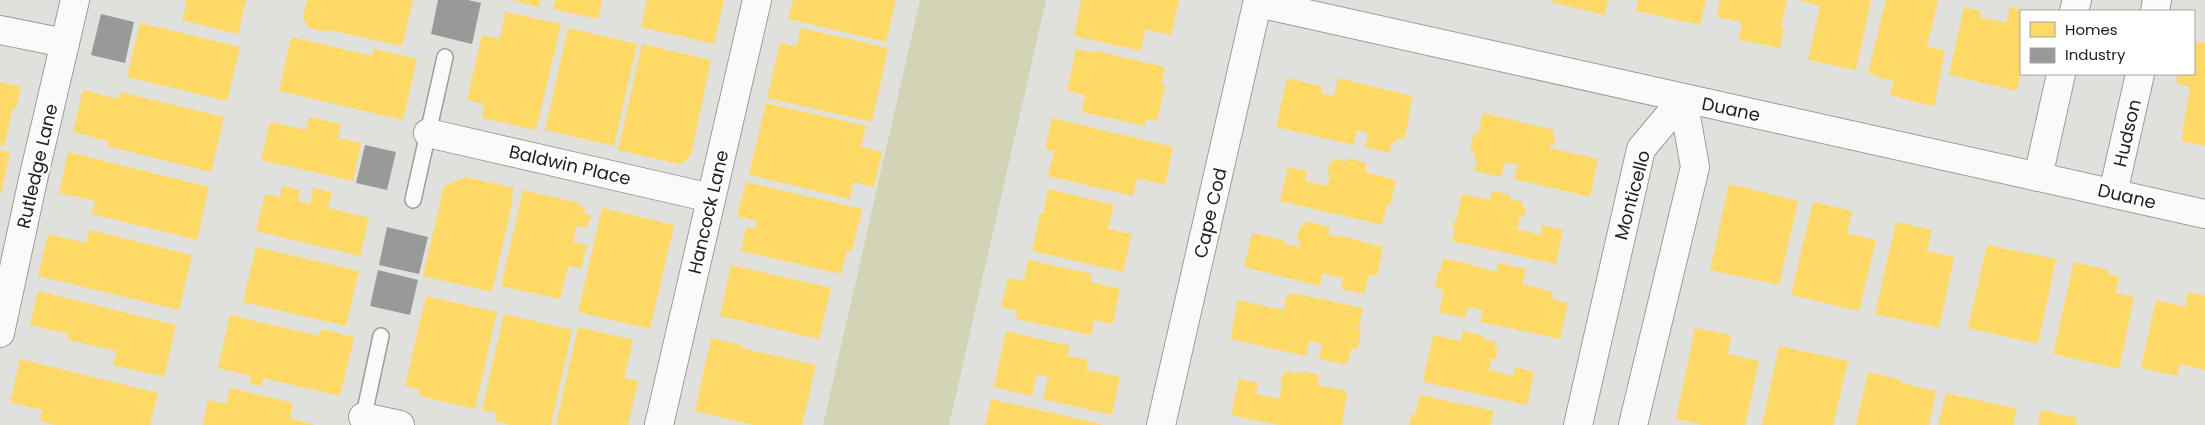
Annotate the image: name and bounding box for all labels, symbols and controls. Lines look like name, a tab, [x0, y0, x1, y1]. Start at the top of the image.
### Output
legend	[2020, 10, 2195, 75]
text: Homes	[2065, 19, 2118, 40]
text: Industry	[2065, 44, 2126, 65]
street label: Duane	[1699, 91, 1763, 127]
street label: Hudson	[2107, 97, 2147, 169]
street label: Rutledge Lane	[10, 101, 64, 231]
street label: Baldwin Place	[507, 139, 633, 191]
street label: Monticello	[1608, 147, 1656, 243]
street label: Hancock Lane	[682, 148, 734, 276]
street label: Cape Cod	[1187, 165, 1233, 261]
street label: Duane	[2095, 177, 2159, 215]

